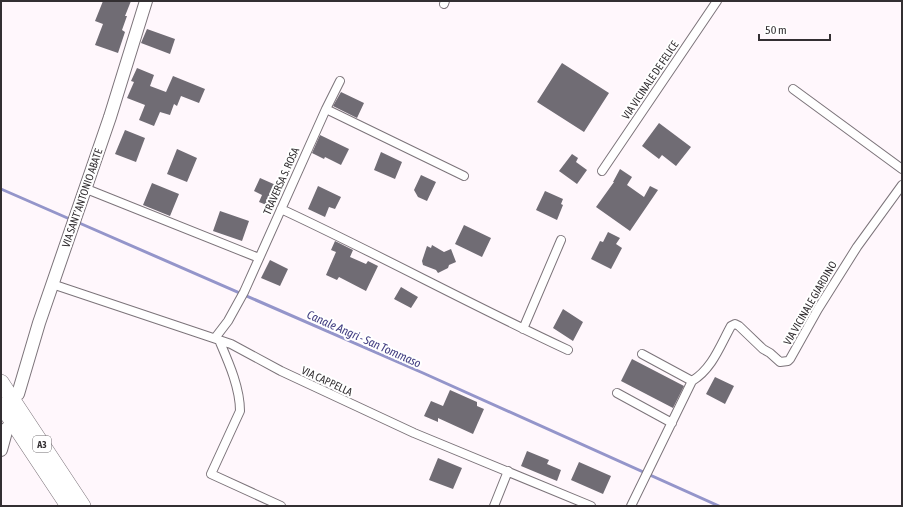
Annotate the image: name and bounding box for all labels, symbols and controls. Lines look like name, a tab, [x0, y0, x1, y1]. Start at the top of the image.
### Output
scale bar	[759, 16, 830, 42]
text: 50 m	[765, 23, 787, 37]
street label: VIA VICINALE DE FELICE	[619, 38, 681, 121]
street label: TRAVERSA S. ROSA	[261, 145, 301, 217]
street label: VIA SANT'ANTONIO ABATE	[59, 147, 105, 249]
street label: VIA VICINALE GIARDINO	[781, 259, 839, 347]
water label: Canale Angri - San Tommaso	[305, 308, 424, 371]
street label: VIA CAPPELLA	[300, 364, 355, 398]
road number: A3	[33, 436, 51, 452]

